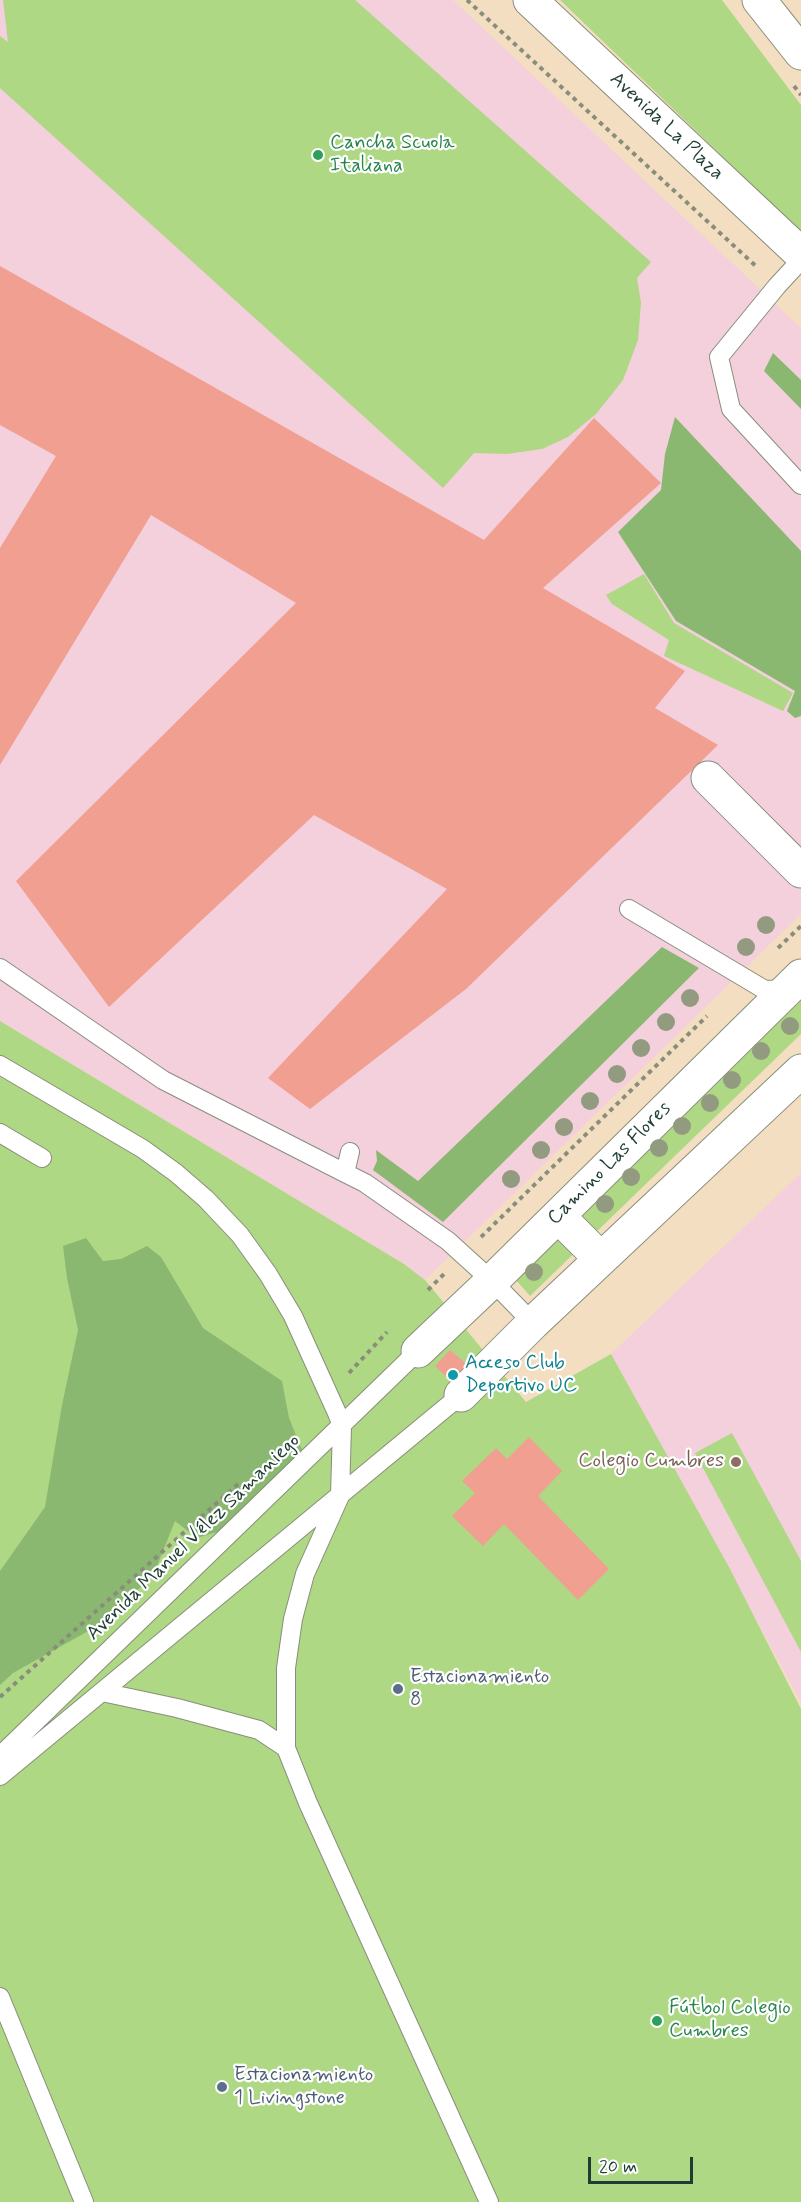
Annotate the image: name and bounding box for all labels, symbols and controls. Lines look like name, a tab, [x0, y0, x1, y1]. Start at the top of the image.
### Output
street label: Avenida La Plaza	[604, 68, 728, 186]
place label: Cancha Scuola Italiana	[330, 132, 454, 179]
marker: Cancha Scuola Italiana	[311, 148, 325, 162]
street label: Camino Las Flores	[543, 1097, 677, 1231]
place label: Acceso Club Deportivo UC	[465, 1352, 577, 1399]
marker: Acceso Club Deportivo UC	[446, 1368, 460, 1382]
street label: Avenida Manuel Vélez Samaniego	[82, 1430, 306, 1646]
place label: Colegio Cumbres	[578, 1450, 724, 1474]
marker: Colegio Cumbres	[729, 1455, 743, 1469]
place label: Estacionamiento 8	[410, 1666, 549, 1713]
marker: Estacionamiento 8	[391, 1682, 405, 1696]
place label: Fútbol Colegio Cumbres	[669, 1997, 791, 2044]
marker: Fútbol Colegio Cumbres	[650, 2014, 664, 2028]
place label: Estacionamiento 1 Livingstone	[234, 2064, 373, 2111]
marker: Estacionamiento 1 Livingstone	[215, 2080, 229, 2094]
scale bar	[591, 2145, 696, 2183]
text: 20 m	[599, 2155, 637, 2179]

